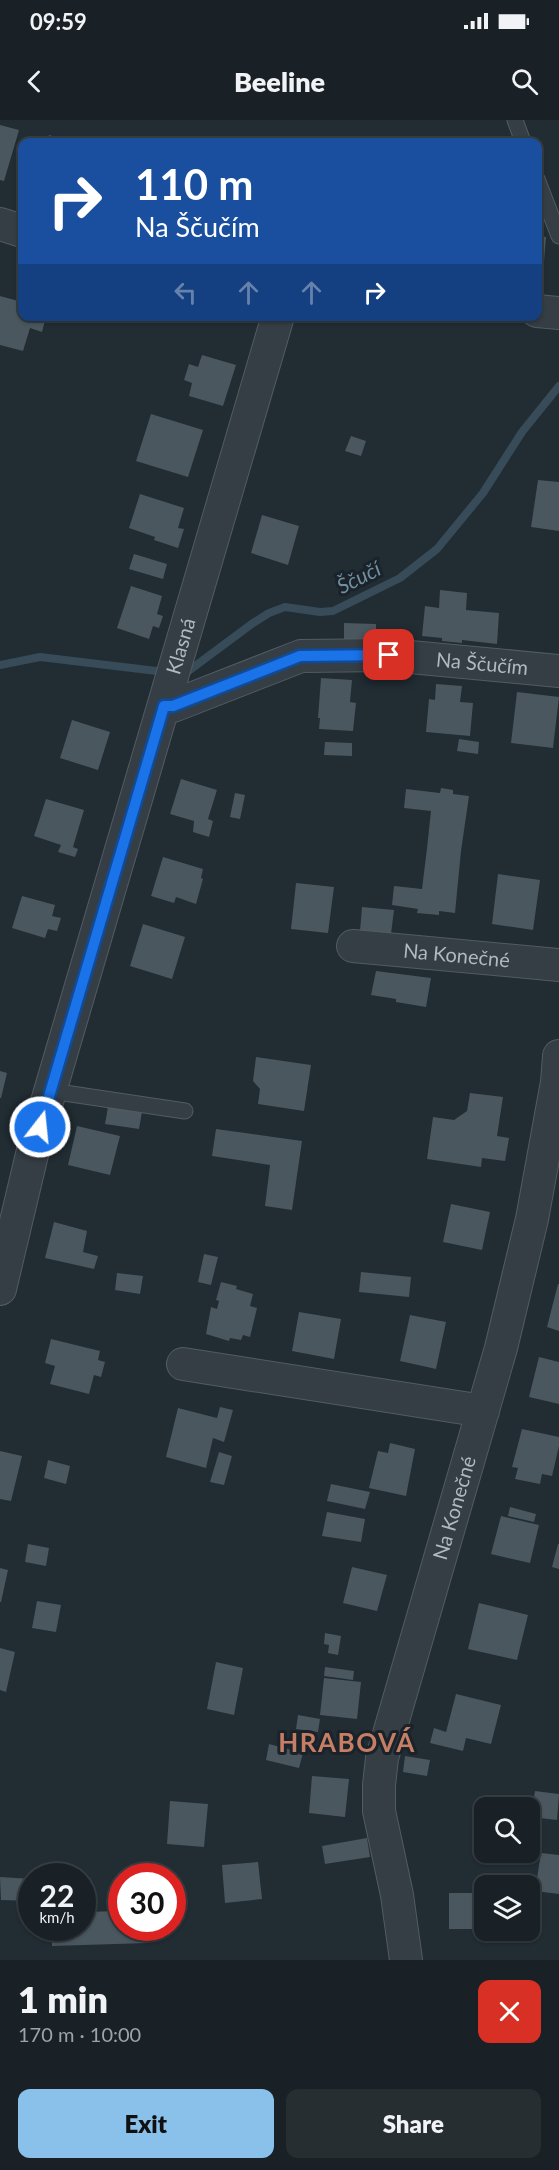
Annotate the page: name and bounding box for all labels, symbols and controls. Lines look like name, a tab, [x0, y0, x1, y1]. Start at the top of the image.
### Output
text: 09:59	[30, 8, 87, 35]
icon: back	[18, 65, 51, 98]
text: Beeline	[234, 65, 325, 98]
icon: search	[508, 65, 541, 98]
text: 110 m	[135, 159, 253, 209]
icon: right	[36, 162, 114, 240]
text: Na Ščučím	[135, 210, 260, 243]
icon: left	[169, 276, 202, 309]
icon: ahead	[232, 276, 265, 309]
icon: ahead	[295, 276, 328, 309]
icon: right	[358, 276, 391, 309]
water label: Ščučí	[332, 554, 386, 598]
street label: Klasná	[160, 615, 200, 677]
pin	[363, 629, 414, 680]
icon: arrive	[372, 638, 405, 671]
street label: Na Ščučím	[435, 646, 529, 679]
street label: Na Konečné	[402, 938, 511, 971]
position arrow	[8, 1095, 72, 1159]
street label: Na Konečné	[427, 1453, 480, 1562]
district label: HRABOVÁ	[278, 1726, 416, 1758]
map controls	[474, 1797, 540, 1941]
button: search	[474, 1797, 540, 1863]
speed limit sign: 30	[108, 1863, 186, 1941]
button: layers	[474, 1875, 540, 1941]
text: 22	[40, 1877, 74, 1913]
text: km/h	[39, 1908, 75, 1926]
text: 1 min	[18, 1977, 108, 2021]
button: close	[478, 1980, 541, 2043]
text: 170 m · 10:00	[18, 2022, 141, 2046]
button: Exit	[18, 2089, 274, 2158]
button: Share	[286, 2089, 541, 2158]

